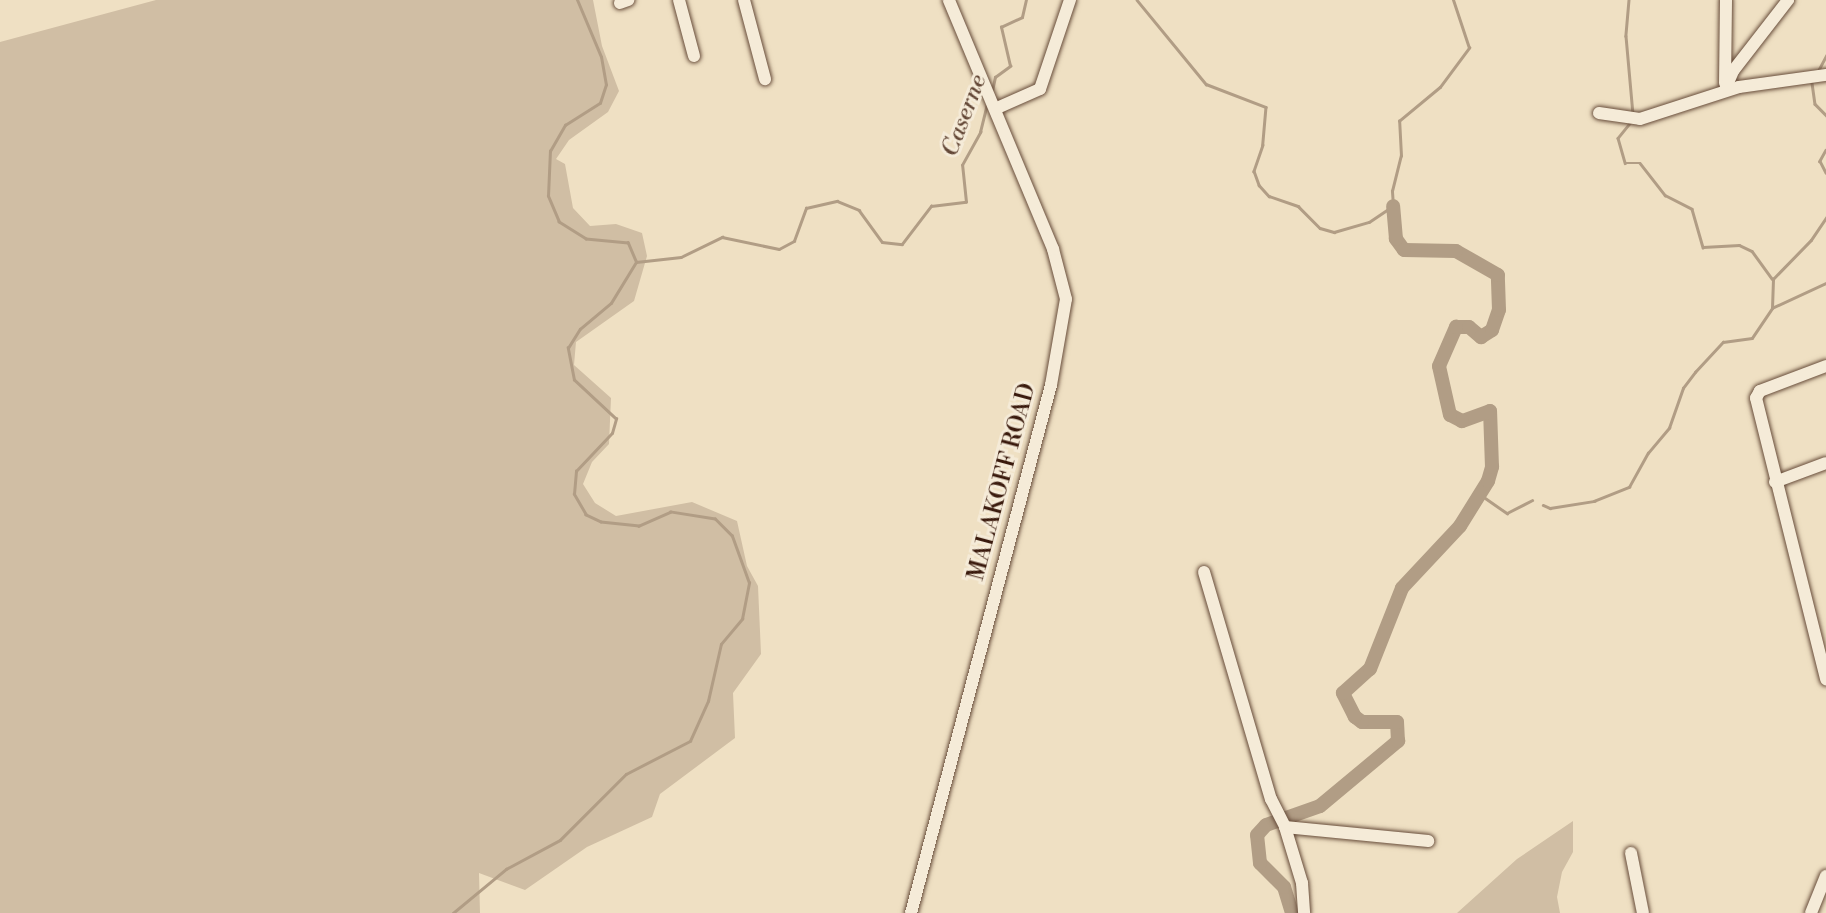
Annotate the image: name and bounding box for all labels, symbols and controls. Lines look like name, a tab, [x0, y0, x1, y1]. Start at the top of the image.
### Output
water label: Caserne	[936, 71, 994, 161]
street label: MALAKOFF ROAD	[962, 380, 1042, 584]

